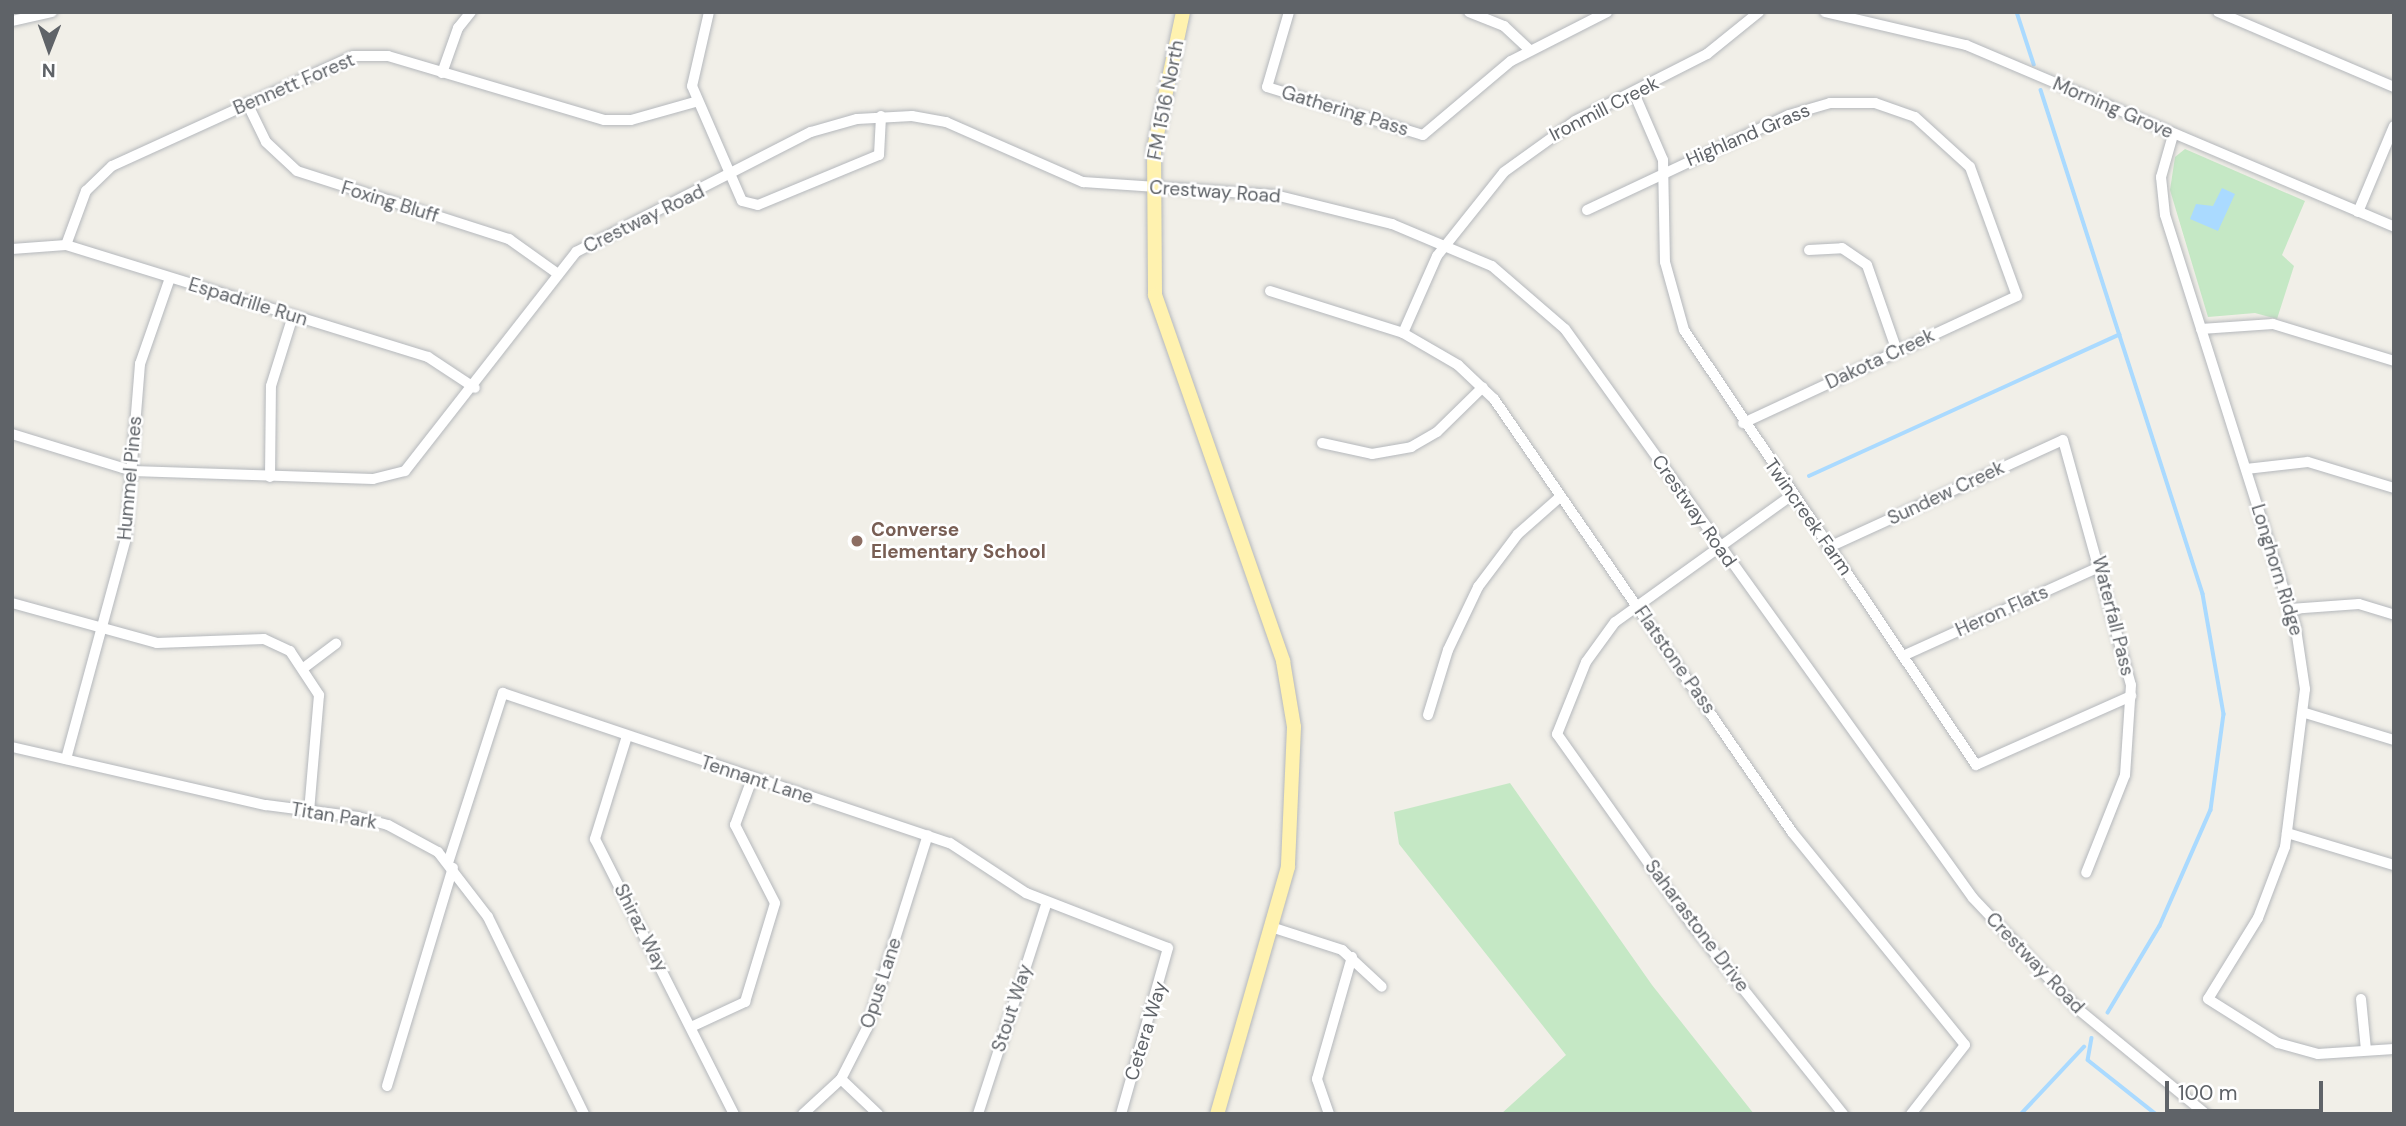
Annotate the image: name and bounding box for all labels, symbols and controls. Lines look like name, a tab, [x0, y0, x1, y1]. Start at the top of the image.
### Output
north arrow	[14, 14, 84, 84]
street label: FM 1516 North	[1143, 38, 1189, 162]
street label: Bennett Forest	[230, 48, 358, 120]
text: N	[41, 58, 56, 83]
street label: Ironmill Creek	[1545, 72, 1663, 146]
street label: Morning Grove	[2049, 72, 2177, 144]
street label: Gathering Pass	[1279, 81, 1411, 141]
street label: Highland Grass	[1683, 99, 1813, 171]
street label: Foxing Bluff	[339, 176, 441, 228]
street label: Crestway Road	[1149, 176, 1281, 208]
street label: Crestway Road	[580, 180, 708, 258]
street label: Espadrille Run	[186, 273, 310, 331]
street label: Dakota Creek	[1822, 324, 1938, 394]
street label: Hummel Pines	[113, 415, 147, 541]
street label: Crestway Road	[1647, 451, 1741, 571]
street label: Twincreek Farm	[1759, 454, 1857, 580]
street label: Sundew Creek	[1884, 456, 2008, 530]
street label: Longhorn Ridge	[2246, 501, 2308, 639]
place label: Converse Elementary School	[871, 519, 1046, 563]
marker: Converse Elementary School	[849, 533, 865, 549]
street label: Waterfall Pass	[2087, 554, 2139, 678]
street label: Heron Flats	[1952, 580, 2052, 642]
street label: Flatstone Pass	[1629, 602, 1721, 718]
street label: Tennant Lane	[698, 751, 816, 809]
street label: Titan Park	[290, 798, 378, 834]
street label: Saharastone Drive	[1640, 856, 1754, 996]
street label: Shiraz Way	[609, 880, 673, 976]
street label: Crestway Road	[1981, 908, 2089, 1018]
street label: Opus Lane	[856, 935, 906, 1031]
street label: Stout Way	[987, 961, 1037, 1055]
street label: Cetera Way	[1120, 979, 1172, 1083]
scale bar	[2168, 1066, 2326, 1110]
text: 100 m	[2178, 1079, 2238, 1107]

